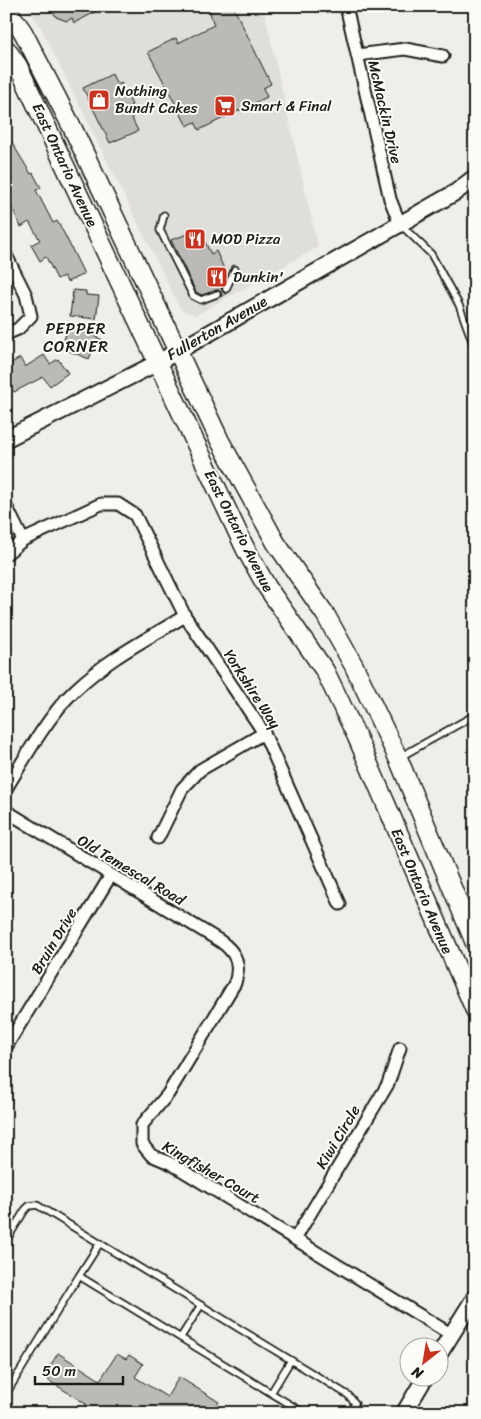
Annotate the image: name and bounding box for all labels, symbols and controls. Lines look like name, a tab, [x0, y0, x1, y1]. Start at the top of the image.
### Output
street label: McMackin Drive	[360, 58, 410, 167]
place label: Nothing Bundt Cakes	[115, 78, 198, 121]
shop icon: Nothing Bundt Cakes	[87, 88, 111, 112]
place label: Smart & Final	[241, 93, 332, 119]
supermarket icon: Smart & Final	[213, 94, 237, 118]
street label: East Ontario Avenue	[25, 98, 105, 232]
place label: MOD Pizza	[211, 226, 281, 252]
restaurant icon: MOD Pizza	[183, 227, 207, 251]
place label: Dunkin'	[233, 264, 284, 290]
restaurant icon: Dunkin'	[205, 265, 229, 289]
street label: Fullerton Avenue	[162, 289, 272, 367]
district label: PEPPER CORNER	[43, 314, 109, 361]
street label: East Ontario Avenue	[197, 465, 281, 597]
street label: Yorkshire Way	[216, 644, 288, 734]
street label: East Ontario Avenue	[384, 824, 460, 958]
street label: Old Temescal Road	[72, 827, 191, 913]
street label: Bruin Drive	[24, 902, 84, 979]
street label: Kiwi Circle	[309, 1100, 368, 1174]
street label: Kingfisher Court	[157, 1133, 265, 1211]
north arrow	[398, 1336, 448, 1386]
scale bar	[35, 1354, 122, 1386]
text: 50 m	[42, 1358, 77, 1384]
text: N	[407, 1359, 429, 1386]

